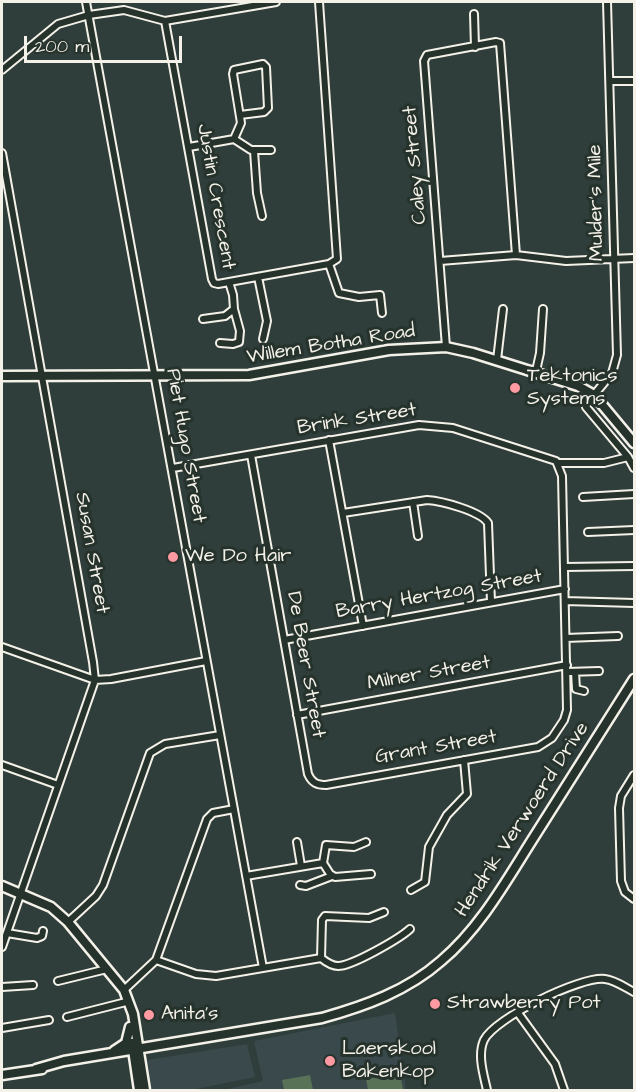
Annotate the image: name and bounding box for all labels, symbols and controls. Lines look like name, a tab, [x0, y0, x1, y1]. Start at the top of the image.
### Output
scale bar	[27, 24, 184, 62]
text: 200 m	[35, 34, 89, 59]
street label: Caley Street	[399, 105, 433, 225]
street label: Justin Crescent	[190, 122, 240, 272]
street label: Mulder's Mile	[584, 144, 610, 262]
street label: Willem Botha Road	[245, 320, 417, 370]
place label: Tektonics Systems	[527, 365, 618, 412]
street label: Piet Hugo Street	[160, 367, 210, 525]
marker: Tektonics Systems	[508, 381, 522, 395]
street label: Brink Street	[296, 399, 418, 441]
street label: Susan Street	[69, 490, 113, 616]
place label: We Do Hair	[185, 545, 291, 569]
marker: We Do Hair	[166, 550, 180, 564]
street label: Barry Hertzog Street	[334, 565, 544, 625]
street label: De Beer Street	[280, 590, 330, 740]
street label: Milner Street	[366, 651, 492, 697]
street label: Hendrik Verwoerd Drive	[451, 718, 595, 922]
street label: Grant Street	[373, 726, 499, 770]
place label: Strawberry Pot	[447, 992, 601, 1016]
marker: Strawberry Pot	[428, 997, 442, 1011]
place label: Anita's	[161, 1003, 218, 1027]
marker: Anita's	[142, 1008, 156, 1022]
place label: Laerskool Bakenkop	[342, 1038, 436, 1085]
marker: Laerskool Bakenkop	[323, 1054, 337, 1068]

